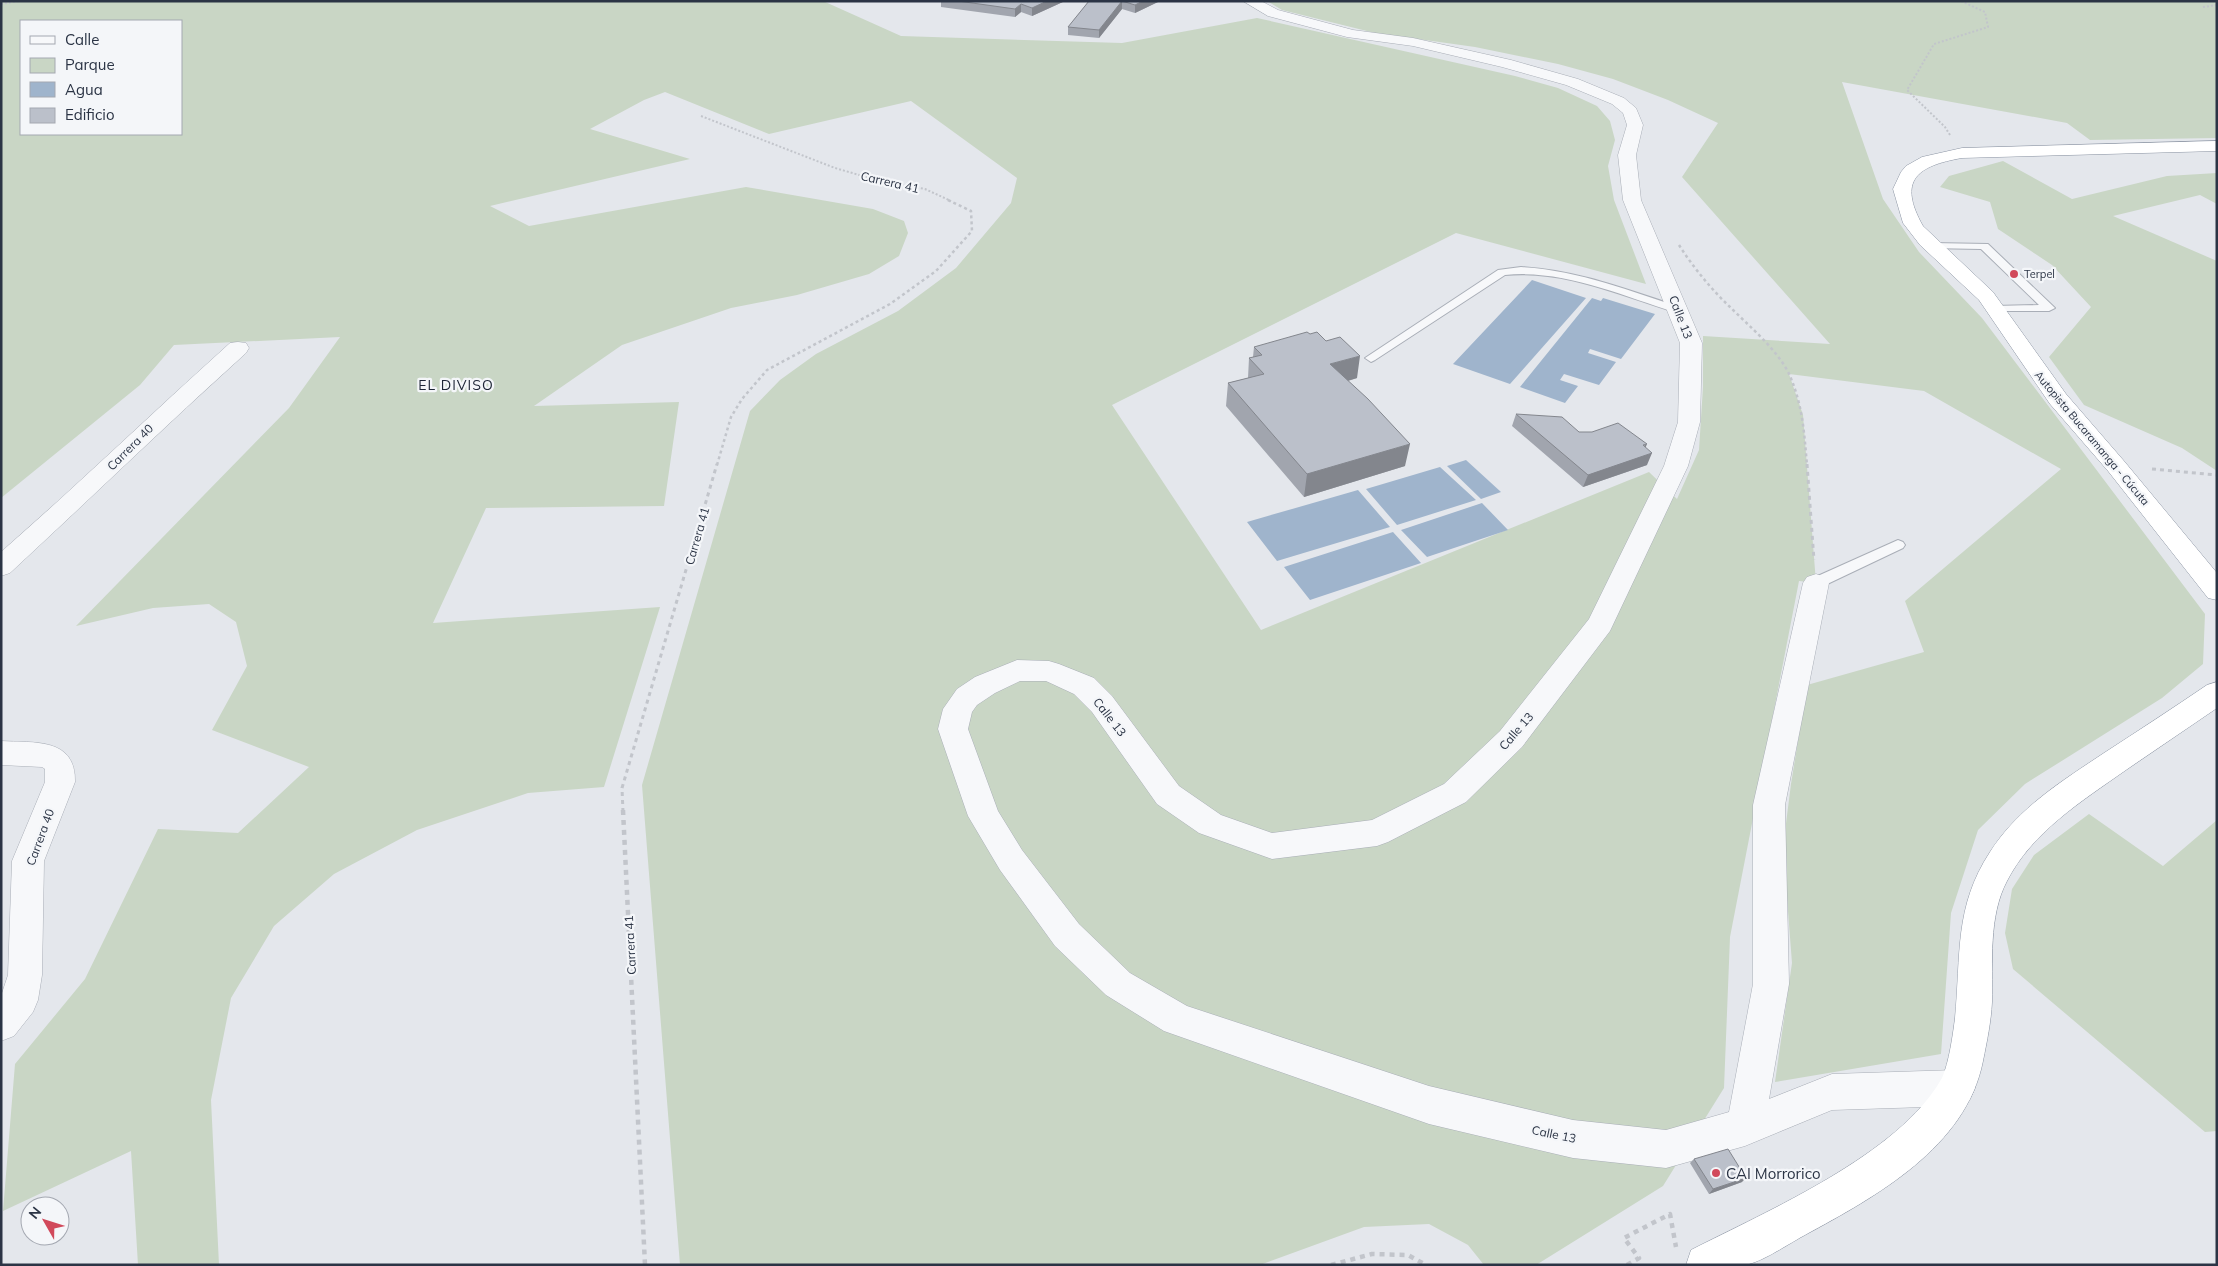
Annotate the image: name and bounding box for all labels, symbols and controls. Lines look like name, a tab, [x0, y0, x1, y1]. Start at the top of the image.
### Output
legend	[20, 20, 182, 135]
text: Calle	[65, 30, 99, 49]
text: Parque	[65, 55, 115, 74]
text: Agua	[65, 80, 103, 99]
text: Edificio	[65, 105, 115, 124]
street label: Carrera 41	[859, 168, 921, 196]
place label: Terpel	[2024, 267, 2055, 281]
marker: Terpel	[2008, 268, 2020, 280]
street label: Calle 13	[1666, 293, 1696, 341]
street label: Autopista Bucaramanga - Cúcuta	[2032, 368, 2152, 508]
district label: EL DIVISO	[418, 376, 494, 394]
street label: Carrera 40	[104, 421, 156, 473]
street label: Carrera 41	[682, 505, 712, 567]
street label: Calle 13	[1090, 695, 1130, 739]
street label: Calle 13	[1496, 709, 1536, 753]
street label: Carrera 40	[23, 807, 57, 867]
street label: Carrera 41	[621, 915, 639, 975]
street label: Calle 13	[1530, 1122, 1578, 1146]
place label: CAI Morrorico	[1726, 1164, 1820, 1183]
marker: CAI Morrorico	[1710, 1167, 1722, 1179]
north arrow	[20, 1196, 70, 1246]
text: N	[25, 1203, 45, 1223]

